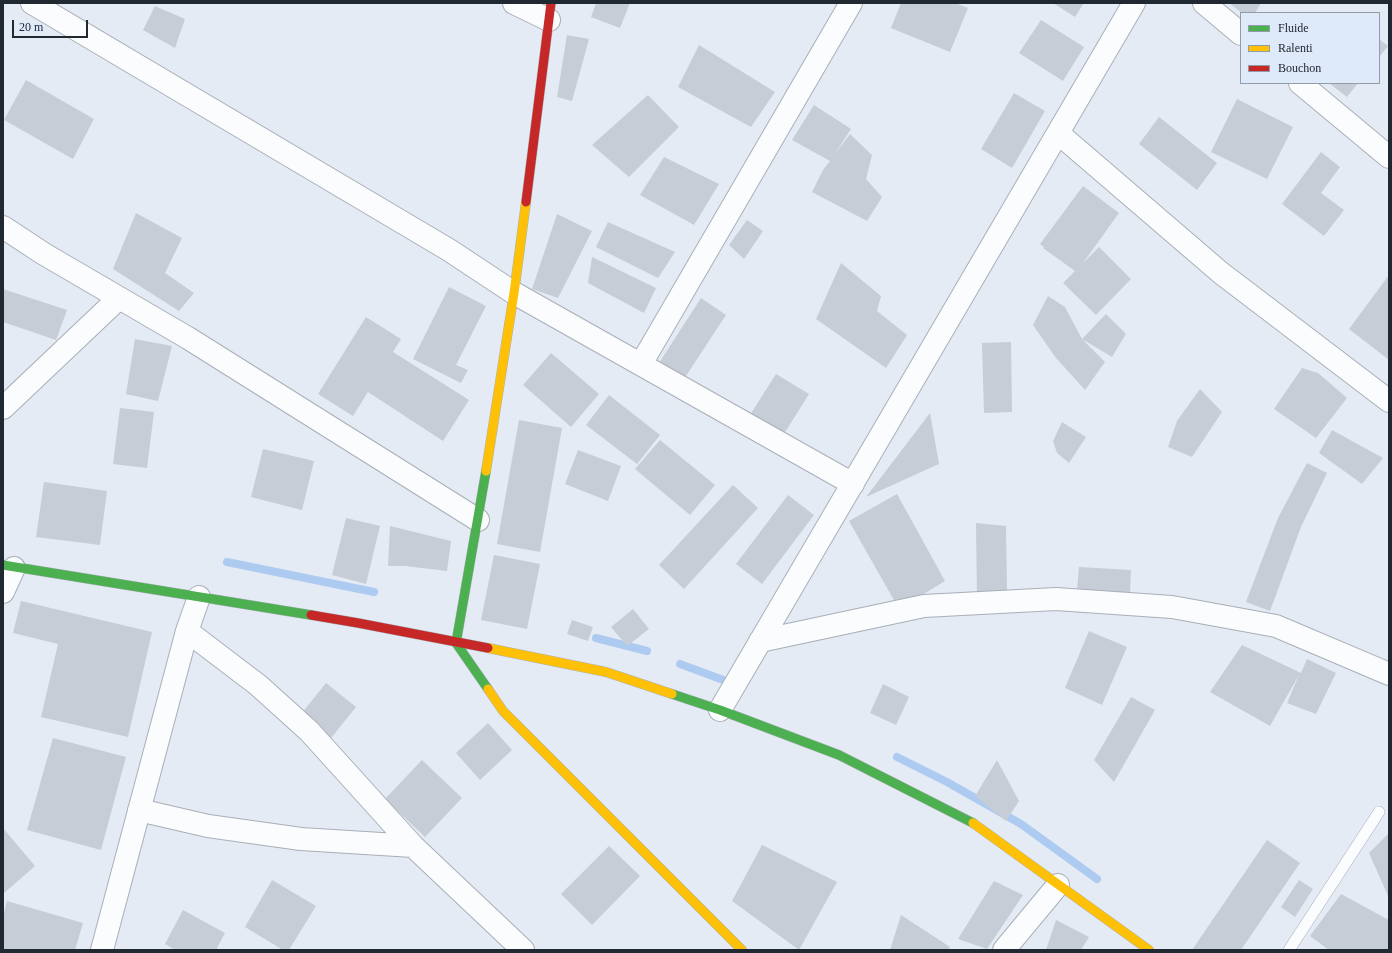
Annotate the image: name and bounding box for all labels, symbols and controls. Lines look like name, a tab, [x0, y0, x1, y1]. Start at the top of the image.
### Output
scale bar	[14, 12, 90, 38]
legend	[1240, 12, 1380, 84]
text: 20 m	[19, 20, 43, 34]
text: Fluide	[1278, 21, 1309, 35]
text: Ralenti	[1278, 41, 1313, 55]
text: Bouchon	[1278, 61, 1321, 75]

